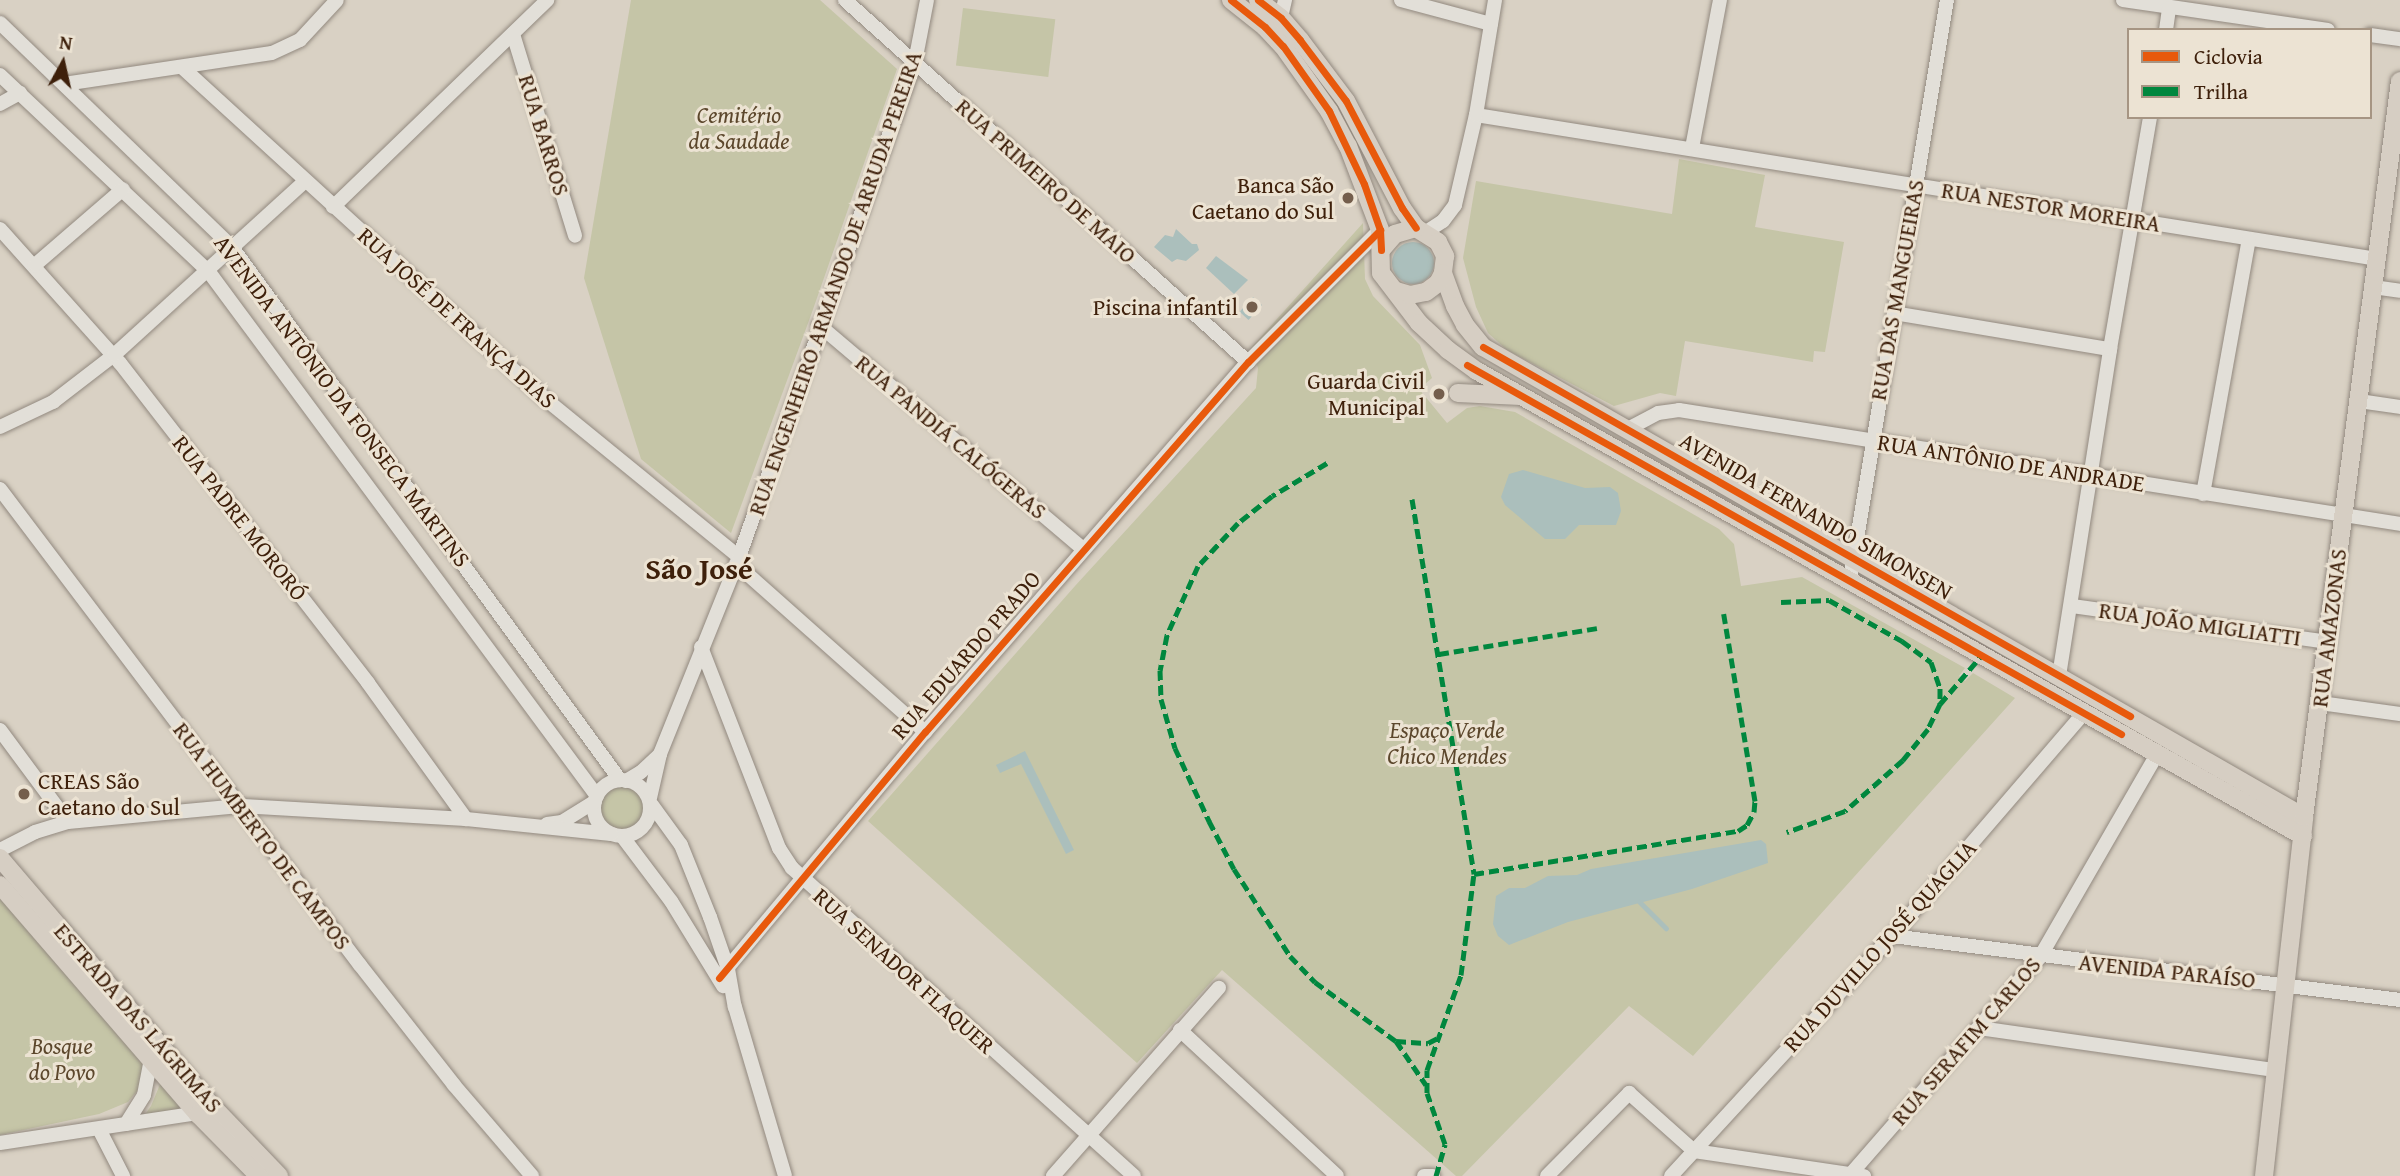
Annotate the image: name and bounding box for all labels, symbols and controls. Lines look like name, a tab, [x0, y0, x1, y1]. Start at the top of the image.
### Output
text: N	[58, 27, 74, 57]
north arrow	[28, 28, 98, 98]
legend	[2127, 28, 2372, 119]
text: Ciclovia	[2194, 41, 2263, 72]
street label: RUA ENGENHEIRO ARMANDO DE ARRUDA PEREIRA	[742, 47, 928, 519]
street label: RUA BARROS	[513, 71, 575, 199]
text: Trilha	[2194, 76, 2248, 107]
street label: RUA PRIMEIRO DE MAIO	[950, 93, 1142, 269]
park label: Cemitério da Saudade	[689, 101, 789, 155]
place label: Banca São Caetano do Sul	[1192, 171, 1334, 225]
street label: RUA NESTOR MOREIRA	[1940, 176, 2162, 238]
street label: RUA DAS MANGUEIRAS	[1864, 178, 1930, 402]
marker: Banca São Caetano do Sul	[1340, 190, 1356, 206]
street label: RUA JOSÉ DE FRANÇA DIAS	[352, 222, 562, 414]
street label: AVENIDA ANTÔNIO DA FONSECA MARTINS	[208, 230, 476, 572]
place label: Piscina infantil	[1093, 293, 1238, 321]
marker: Piscina infantil	[1244, 299, 1260, 315]
street label: RUA PANDIÁ CALÓGERAS	[850, 349, 1052, 525]
place label: Guarda Civil Municipal	[1307, 367, 1425, 421]
marker: Guarda Civil Municipal	[1431, 386, 1447, 402]
street label: AVENIDA FERNANDO SIMONSEN	[1675, 426, 1957, 606]
street label: RUA ANTÔNIO DE ANDRADE	[1876, 428, 2146, 498]
street label: RUA PADRE MORORÓ	[167, 430, 313, 606]
street label: RUA AMAZONAS	[2306, 547, 2352, 709]
district label: São José	[645, 550, 753, 586]
street label: RUA EDUARDO PRADO	[886, 565, 1046, 745]
street label: RUA JOÃO MIGLIATTI	[2097, 596, 2303, 652]
park label: Espaço Verde Chico Mendes	[1387, 716, 1507, 770]
street label: RUA HUMBERTO DE CAMPOS	[167, 717, 357, 955]
place label: CREAS São Caetano do Sul	[38, 767, 180, 821]
marker: CREAS São Caetano do Sul	[16, 786, 32, 802]
street label: RUA DUVILLO JOSÉ QUAGLIA	[1778, 834, 1982, 1058]
street label: RUA SENADOR FLAQUER	[808, 882, 1000, 1060]
street label: ESTRADA DAS LÁGRIMAS	[48, 918, 228, 1118]
street label: AVENIDA PARAÍSO	[2077, 948, 2257, 994]
street label: RUA SERAFIM CARLOS	[1885, 951, 2047, 1131]
park label: Bosque do Povo	[29, 1032, 95, 1086]

